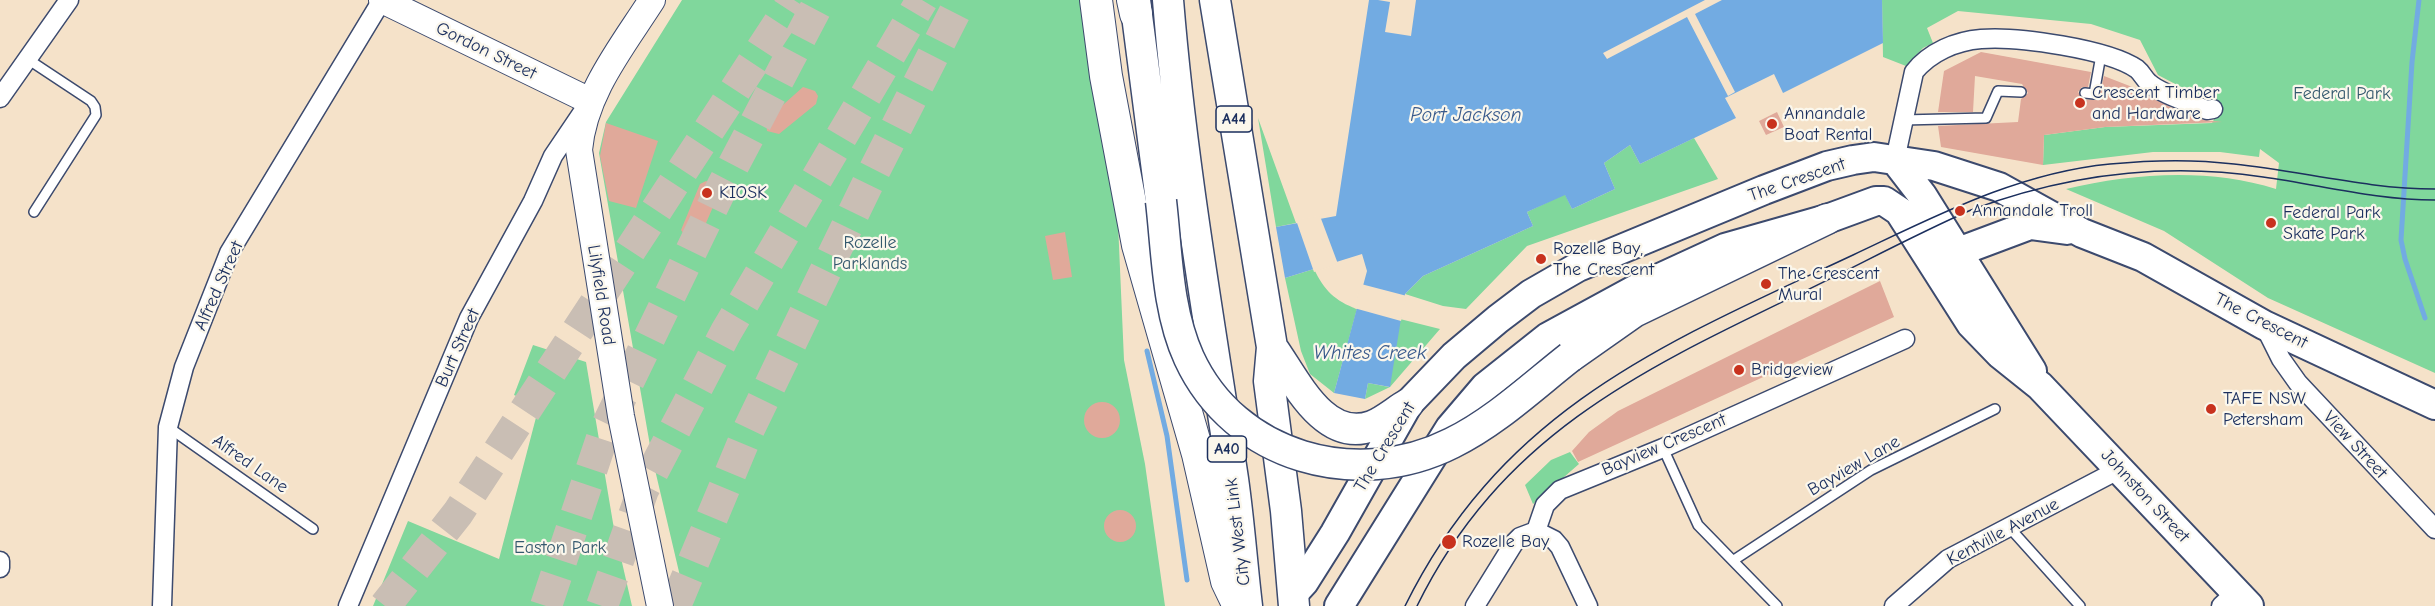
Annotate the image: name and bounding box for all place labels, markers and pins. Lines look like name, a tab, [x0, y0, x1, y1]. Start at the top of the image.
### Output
place label: Crescent Timber and Hardware	[2092, 82, 2219, 124]
marker: Crescent Timber and Hardware	[2073, 96, 2087, 110]
place label: Annandale Boat Rental	[1784, 103, 1872, 146]
marker: Annandale Boat Rental	[1765, 117, 1779, 131]
place label: KIOSK	[719, 182, 767, 204]
marker: KIOSK	[700, 186, 714, 200]
place label: Annandale Troll	[1972, 200, 2093, 222]
place label: Federal Park Skate Park	[2283, 202, 2380, 244]
marker: Annandale Troll	[1953, 204, 1967, 218]
marker: Federal Park Skate Park	[2264, 216, 2278, 230]
place label: Rozelle Bay, The Crescent	[1553, 238, 1654, 280]
marker: Rozelle Bay, The Crescent	[1534, 252, 1548, 266]
place label: The Crescent Mural	[1778, 263, 1879, 306]
marker: The Crescent Mural	[1759, 277, 1773, 291]
place label: Bridgeview	[1751, 359, 1833, 381]
marker: Bridgeview	[1732, 363, 1746, 377]
place label: TAFE NSW Petersham	[2223, 388, 2306, 430]
marker: TAFE NSW Petersham	[2204, 402, 2218, 416]
place label: Rozelle Bay	[1462, 531, 1549, 553]
marker: Rozelle Bay	[1440, 533, 1458, 551]

